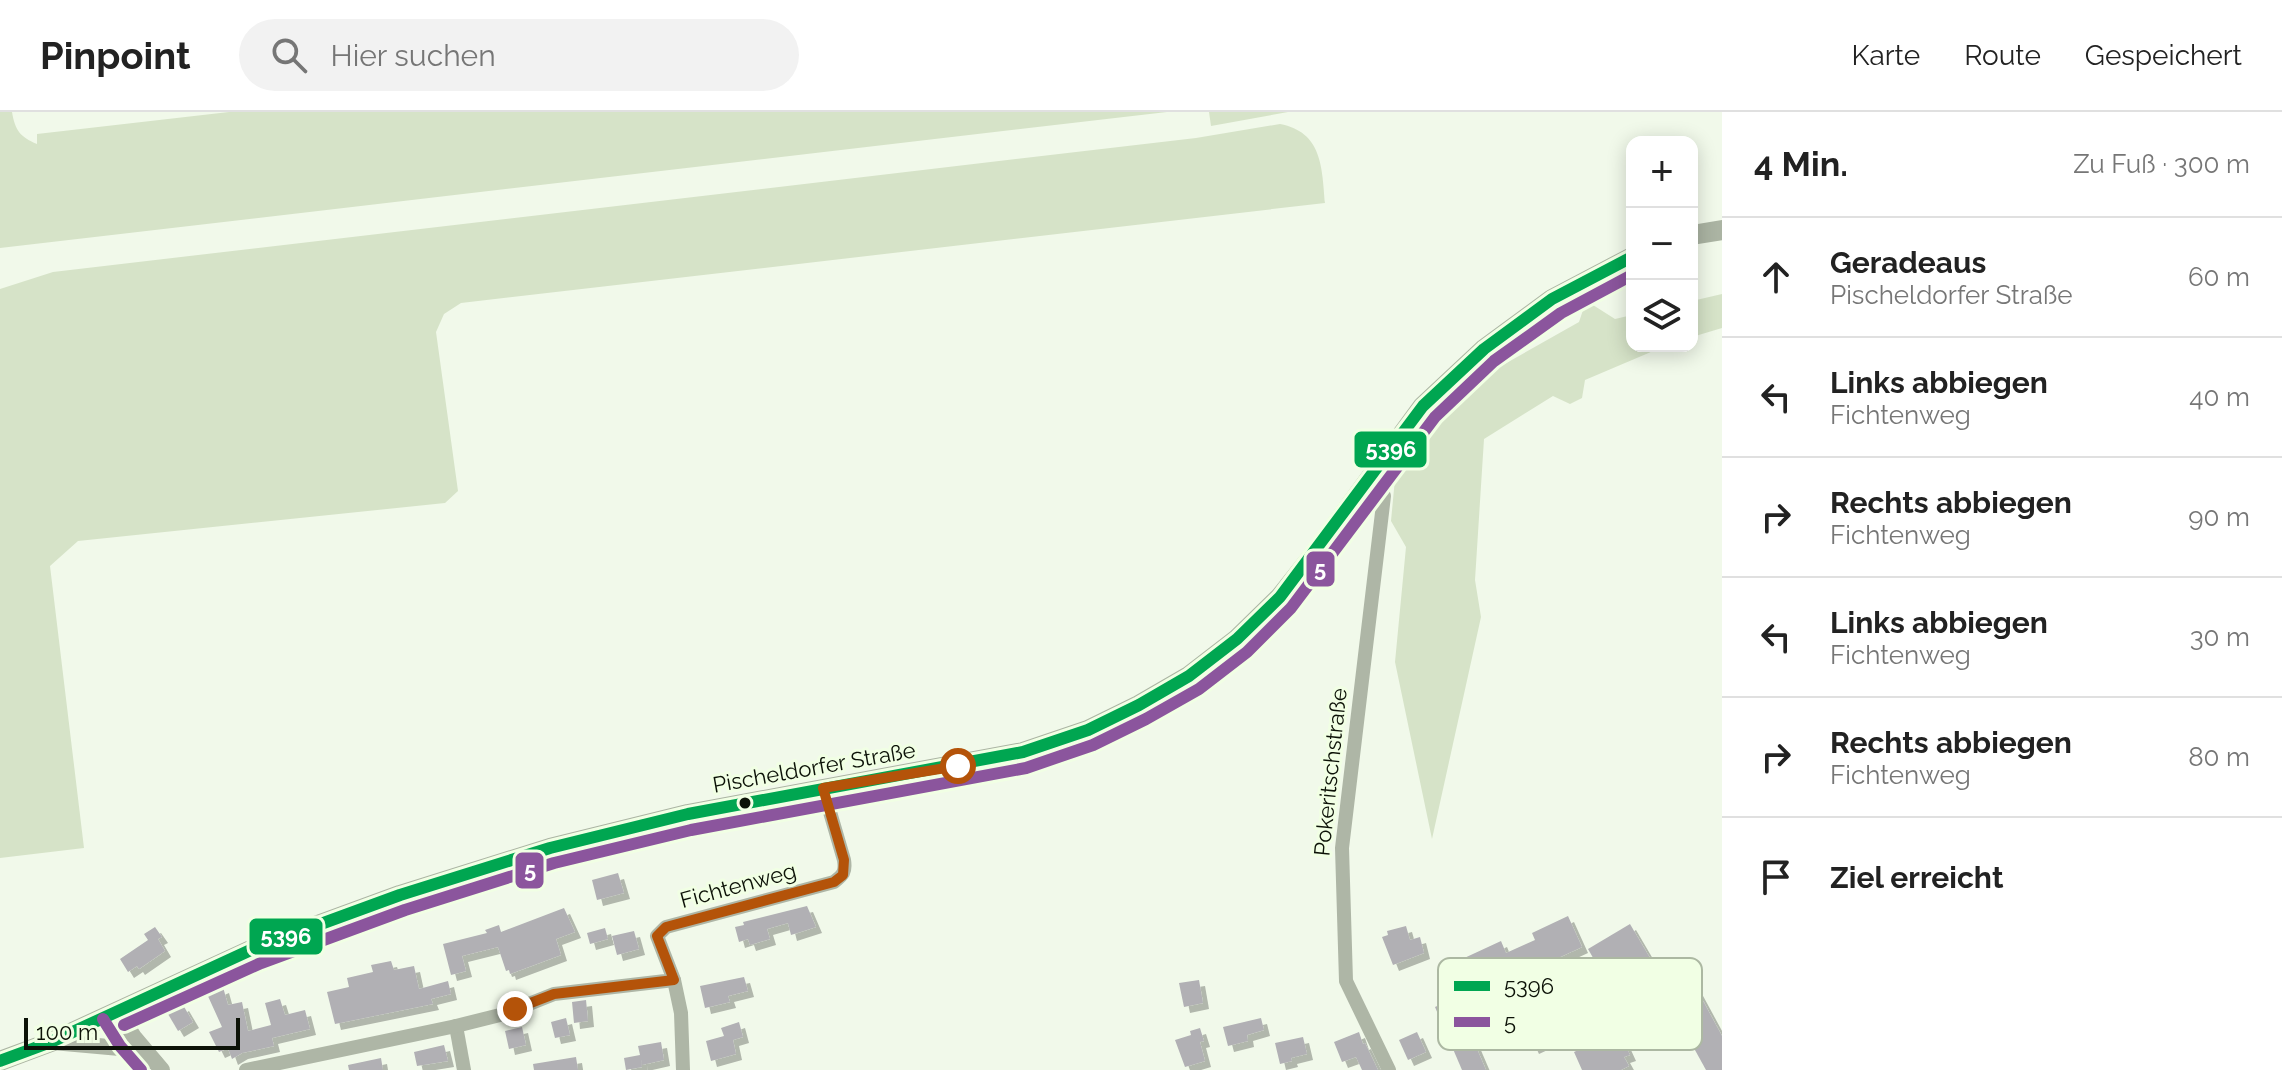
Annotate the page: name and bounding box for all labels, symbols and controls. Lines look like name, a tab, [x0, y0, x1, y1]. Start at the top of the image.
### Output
search box	[239, 19, 799, 91]
text: Pinpoint	[40, 33, 191, 78]
icon: search	[267, 33, 311, 77]
text: Hier suchen	[331, 38, 496, 73]
text: Karte	[1851, 39, 1920, 72]
text: Route	[1964, 39, 2041, 72]
text: Gespeichert	[2085, 39, 2242, 72]
map controls	[1626, 136, 1698, 352]
button: +	[1626, 136, 1698, 208]
text: 4 Min.	[1754, 144, 1848, 184]
text: Zu Fuß · 300 m	[2073, 149, 2250, 179]
button: −	[1626, 208, 1698, 280]
text: Geradeaus	[1830, 245, 1986, 280]
icon: ahead	[1754, 255, 1798, 299]
text: 60 m	[2188, 262, 2250, 292]
button: layers	[1626, 280, 1698, 352]
text: Pischeldorfer Straße	[1830, 280, 2073, 310]
text: Links abbiegen	[1830, 365, 2048, 400]
icon: left	[1754, 375, 1798, 419]
text: 40 m	[2189, 382, 2250, 412]
text: Fichtenweg	[1830, 400, 1971, 430]
line badge: 5396	[1353, 430, 1428, 469]
text: 5396	[1366, 436, 1416, 462]
text: Rechts abbiegen	[1830, 485, 2072, 520]
icon: right	[1754, 495, 1798, 539]
text: 90 m	[2188, 502, 2250, 532]
text: Fichtenweg	[1830, 520, 1971, 550]
line badge: 5	[1305, 550, 1336, 588]
text: 5	[1314, 556, 1326, 582]
text: Links abbiegen	[1830, 605, 2048, 640]
icon: left	[1754, 615, 1798, 659]
text: 30 m	[2190, 622, 2250, 652]
text: Fichtenweg	[1830, 640, 1971, 670]
street label: Pokeritschstraße	[1308, 687, 1352, 857]
text: Rechts abbiegen	[1830, 725, 2072, 760]
icon: right	[1754, 735, 1798, 779]
street label: Pischeldorfer Straße	[711, 736, 917, 798]
text: 80 m	[2188, 742, 2250, 772]
route start	[940, 748, 976, 784]
text: Fichtenweg	[1830, 760, 1971, 790]
unlabelled marker	[737, 795, 753, 811]
line badge: 5	[514, 851, 545, 890]
icon: arrive	[1754, 855, 1798, 899]
text: 5	[524, 857, 536, 883]
street label: Fichtenweg	[677, 857, 799, 913]
text: Ziel erreicht	[1830, 860, 2003, 895]
line badge: 5396	[248, 917, 324, 956]
text: 5396	[261, 923, 311, 949]
legend	[1438, 958, 1702, 1050]
text: 5396	[1504, 973, 1554, 999]
route end	[497, 991, 533, 1027]
text: 5	[1504, 1009, 1516, 1035]
scale bar	[24, 1014, 240, 1050]
text: 100 m	[36, 1019, 98, 1045]

